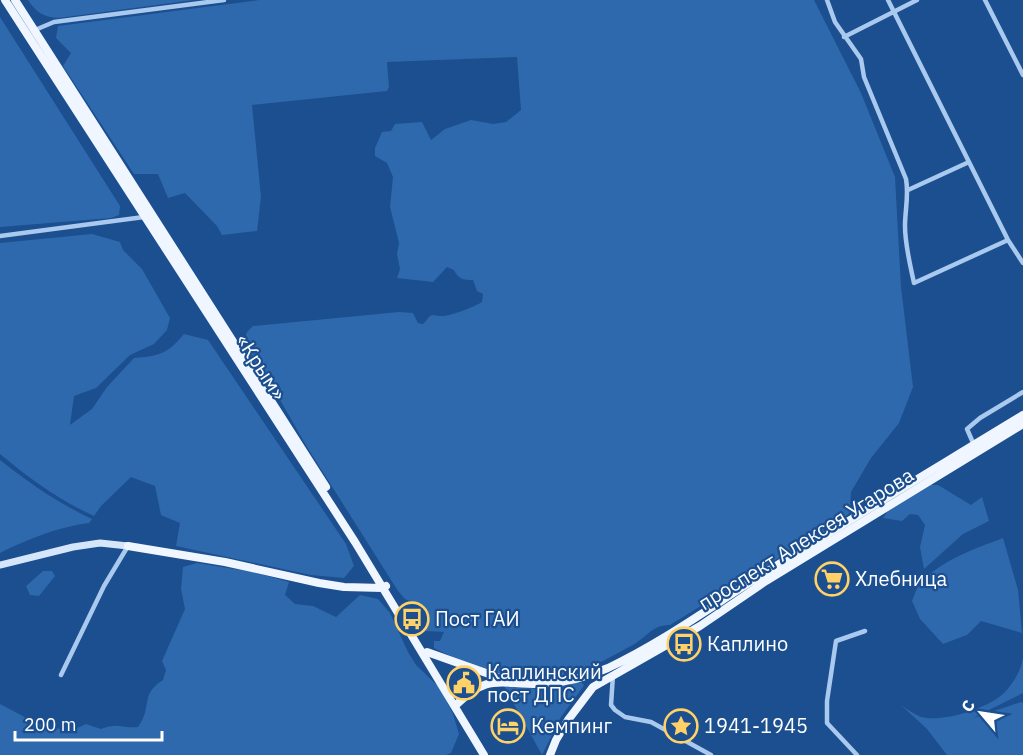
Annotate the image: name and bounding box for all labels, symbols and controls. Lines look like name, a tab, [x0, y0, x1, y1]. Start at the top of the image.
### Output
street label: «Крым»	[230, 328, 293, 405]
street label: проспект Алексея Угарова	[693, 461, 919, 616]
supermarket icon: Хлебница	[814, 561, 850, 597]
place label: Хлебница	[855, 565, 947, 592]
bus stop icon: Пост ГАИ	[394, 601, 430, 637]
place label: Пост ГАИ	[435, 605, 520, 632]
bus stop icon: Каплино	[666, 626, 702, 662]
place label: Каплино	[707, 630, 788, 657]
place label: Каплинский пост ДПС	[487, 658, 602, 708]
public building icon: Каплинский пост ДПС	[446, 665, 482, 701]
north arrow	[951, 683, 1011, 743]
text: С	[957, 696, 979, 715]
scale bar	[15, 704, 162, 742]
hotel icon: Кемпинг	[490, 708, 526, 744]
place icon: 1941-1945	[663, 708, 699, 744]
place label: Кемпинг	[531, 712, 613, 739]
place label: 1941-1945	[704, 712, 808, 739]
text: 200 m	[24, 713, 76, 736]

